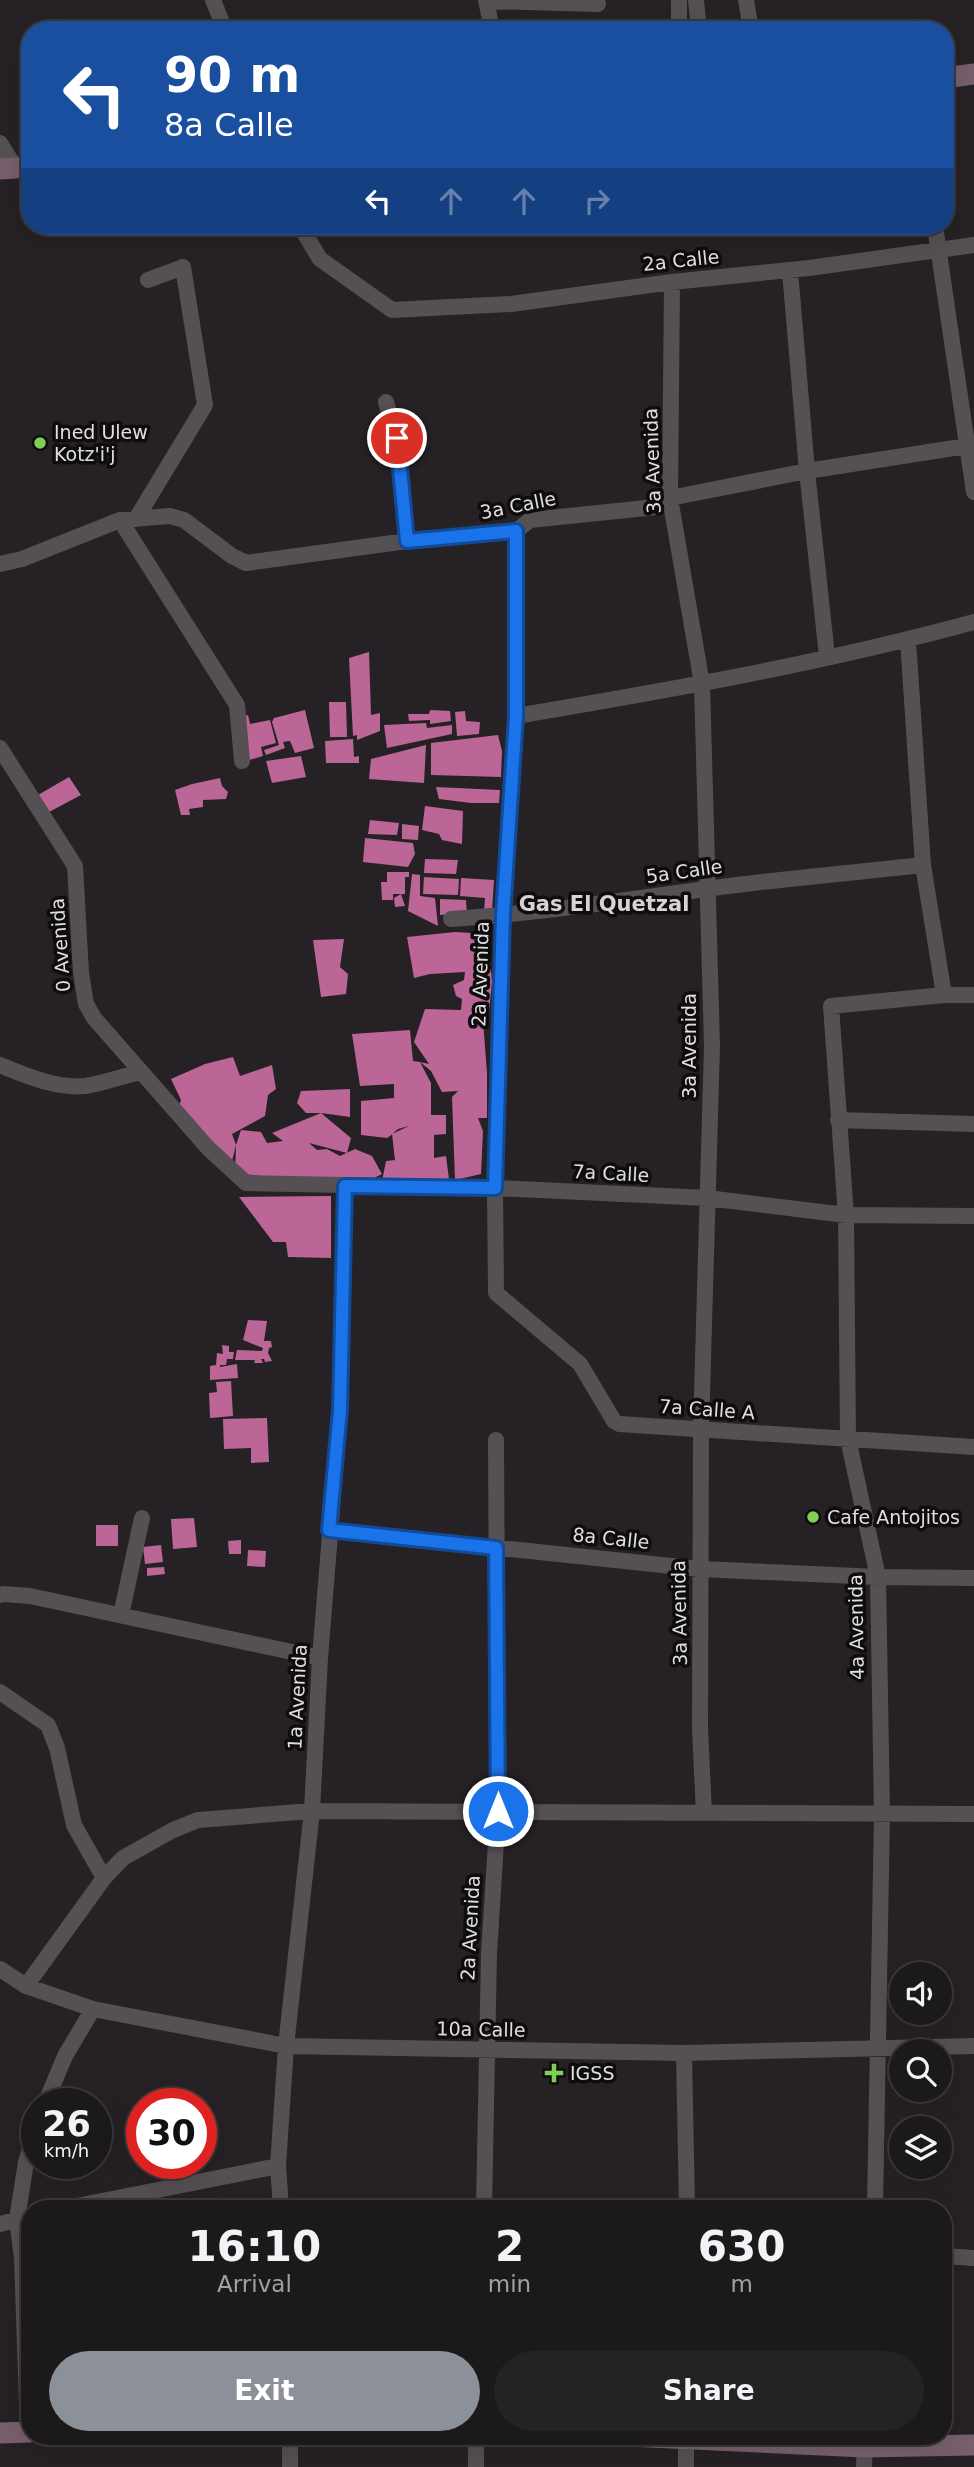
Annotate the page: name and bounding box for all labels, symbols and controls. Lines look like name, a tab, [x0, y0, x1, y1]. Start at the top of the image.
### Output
text: 90 m	[164, 47, 300, 104]
icon: left	[49, 49, 140, 140]
text: 8a Calle	[164, 106, 294, 144]
icon: left	[359, 182, 397, 220]
icon: ahead	[432, 182, 470, 220]
icon: ahead	[505, 182, 543, 220]
icon: right	[578, 182, 616, 220]
street label: 2a Calle	[642, 245, 720, 275]
pin	[367, 408, 427, 468]
street label: 3a Avenida	[639, 408, 665, 514]
icon: arrive	[378, 419, 416, 457]
place label: Ined Ulew Kotz'i'j	[54, 421, 148, 465]
marker: Ined Ulew Kotz'i'j	[32, 435, 48, 451]
street label: 3a Calle	[478, 487, 558, 523]
street label: 5a Calle	[644, 855, 724, 887]
district label: Gas El Quetzal	[519, 892, 689, 916]
street label: 0 Avenida	[46, 897, 74, 993]
street label: 2a Avenida	[467, 921, 493, 1027]
street label: 3a Avenida	[678, 993, 700, 1099]
street label: 7a Calle	[572, 1160, 650, 1186]
street label: 7a Calle A	[658, 1395, 756, 1423]
place label: Cafe Antojitos	[827, 1506, 960, 1528]
marker: Cafe Antojitos	[805, 1509, 821, 1525]
street label: 8a Calle	[572, 1523, 650, 1553]
street label: 3a Avenida	[667, 1560, 691, 1666]
street label: 4a Avenida	[844, 1574, 868, 1680]
street label: 1a Avenida	[283, 1644, 311, 1750]
position arrow	[461, 1774, 535, 1848]
street label: 2a Avenida	[456, 1875, 484, 1981]
map controls	[889, 1962, 952, 2179]
button: sound	[889, 1962, 952, 2025]
street label: 10a Calle	[436, 2017, 526, 2041]
button: search	[889, 2039, 952, 2102]
place label: IGSS	[570, 2062, 614, 2084]
marker: IGSS	[544, 2063, 564, 2083]
speed limit sign: 30	[126, 2088, 217, 2179]
text: 26	[42, 2104, 91, 2144]
button: layers	[889, 2116, 952, 2179]
text: km/h	[44, 2140, 89, 2161]
text: 16:10	[188, 2222, 321, 2271]
text: 2	[495, 2222, 524, 2271]
text: 630	[698, 2222, 785, 2271]
text: Arrival	[217, 2271, 292, 2297]
text: min	[488, 2271, 531, 2297]
text: m	[730, 2271, 753, 2297]
button: Exit	[49, 2351, 480, 2431]
button: Share	[494, 2351, 924, 2431]

